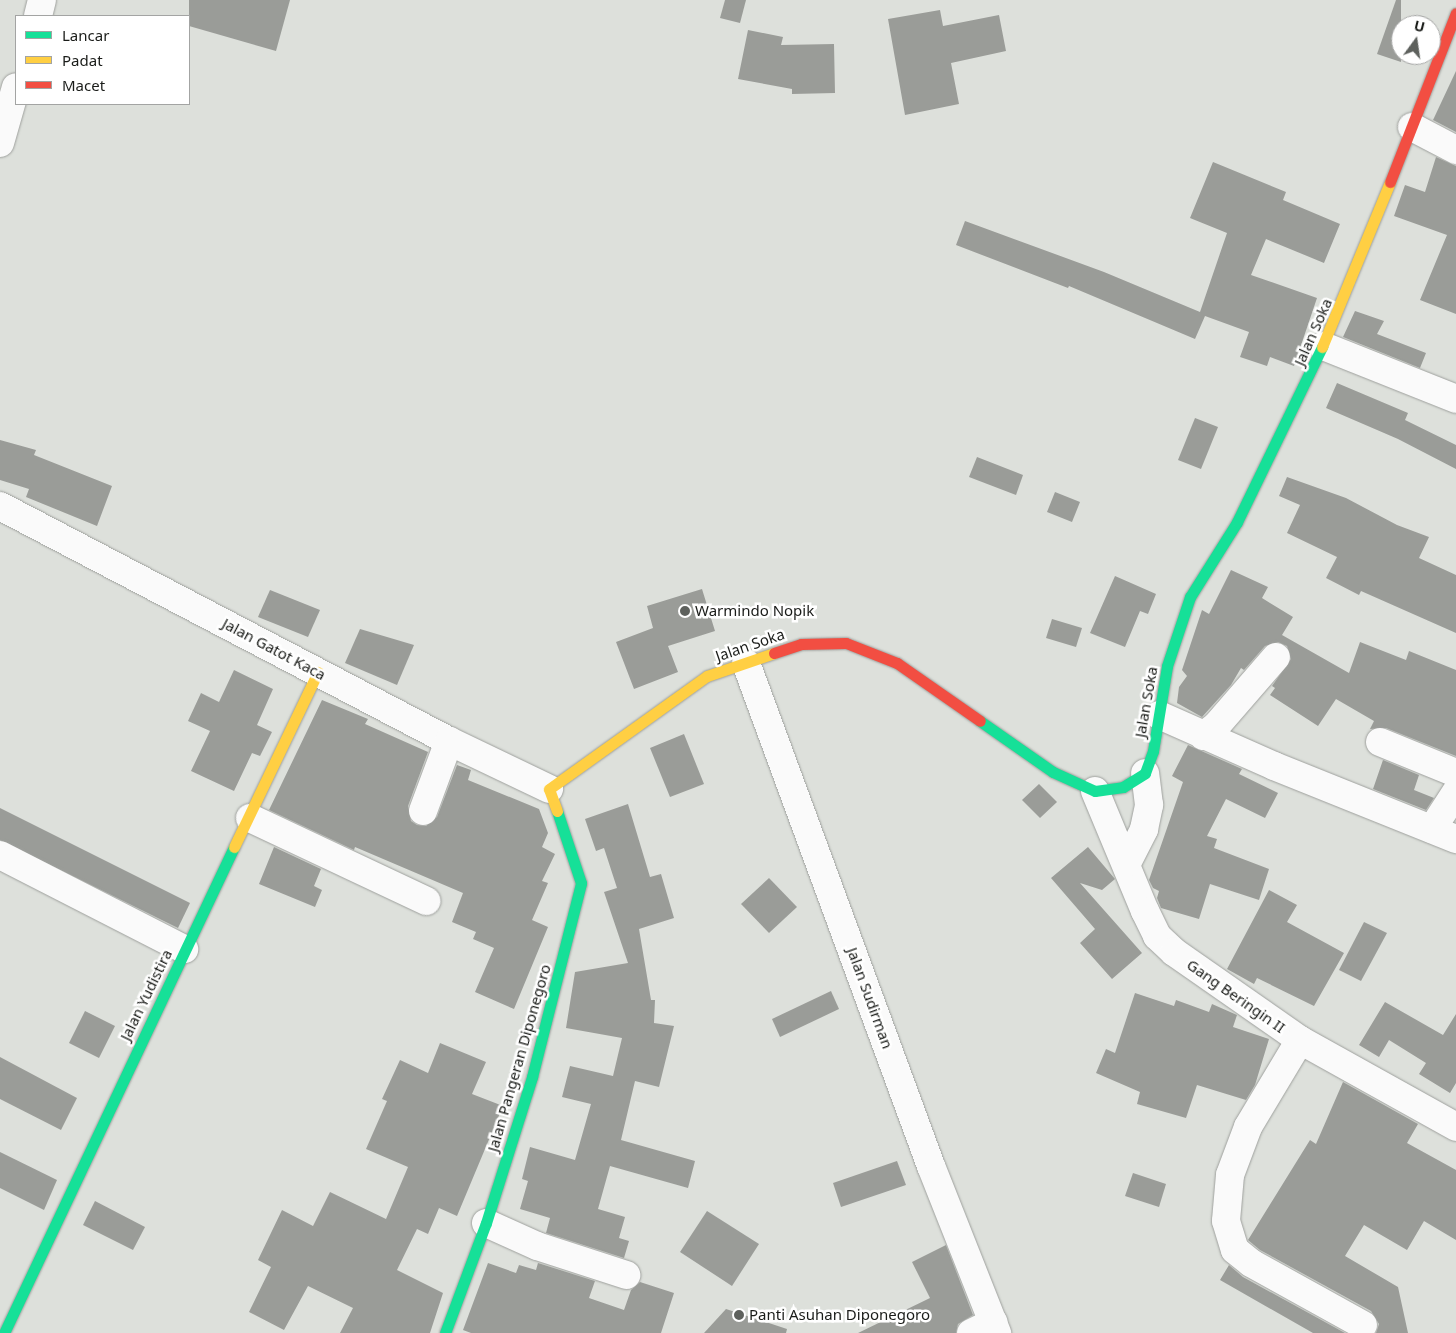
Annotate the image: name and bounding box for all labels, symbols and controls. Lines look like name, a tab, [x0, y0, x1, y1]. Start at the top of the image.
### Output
legend	[15, 15, 190, 105]
north arrow	[1391, 15, 1441, 65]
text: U	[1412, 15, 1427, 36]
text: Lancar	[62, 25, 109, 45]
text: Padat	[62, 50, 103, 70]
text: Macet	[62, 75, 105, 95]
street label: Jalan Soka	[1290, 296, 1336, 368]
place label: Warmindo Nopik	[695, 602, 814, 620]
marker: Warmindo Nopik	[679, 605, 691, 617]
street label: Jalan Gatot Kaca	[219, 614, 329, 684]
street label: Jalan Soka	[713, 625, 787, 665]
street label: Jalan Soka	[1131, 665, 1161, 739]
street label: Jalan Sudirman	[843, 945, 897, 1051]
street label: Jalan Yudistira	[116, 946, 176, 1044]
street label: Gang Beringin II	[1183, 955, 1289, 1037]
street label: Jalan Pangeran Diponegoro	[484, 962, 554, 1154]
place label: Panti Asuhan Diponegoro	[749, 1306, 930, 1324]
marker: Panti Asuhan Diponegoro	[733, 1309, 745, 1321]

